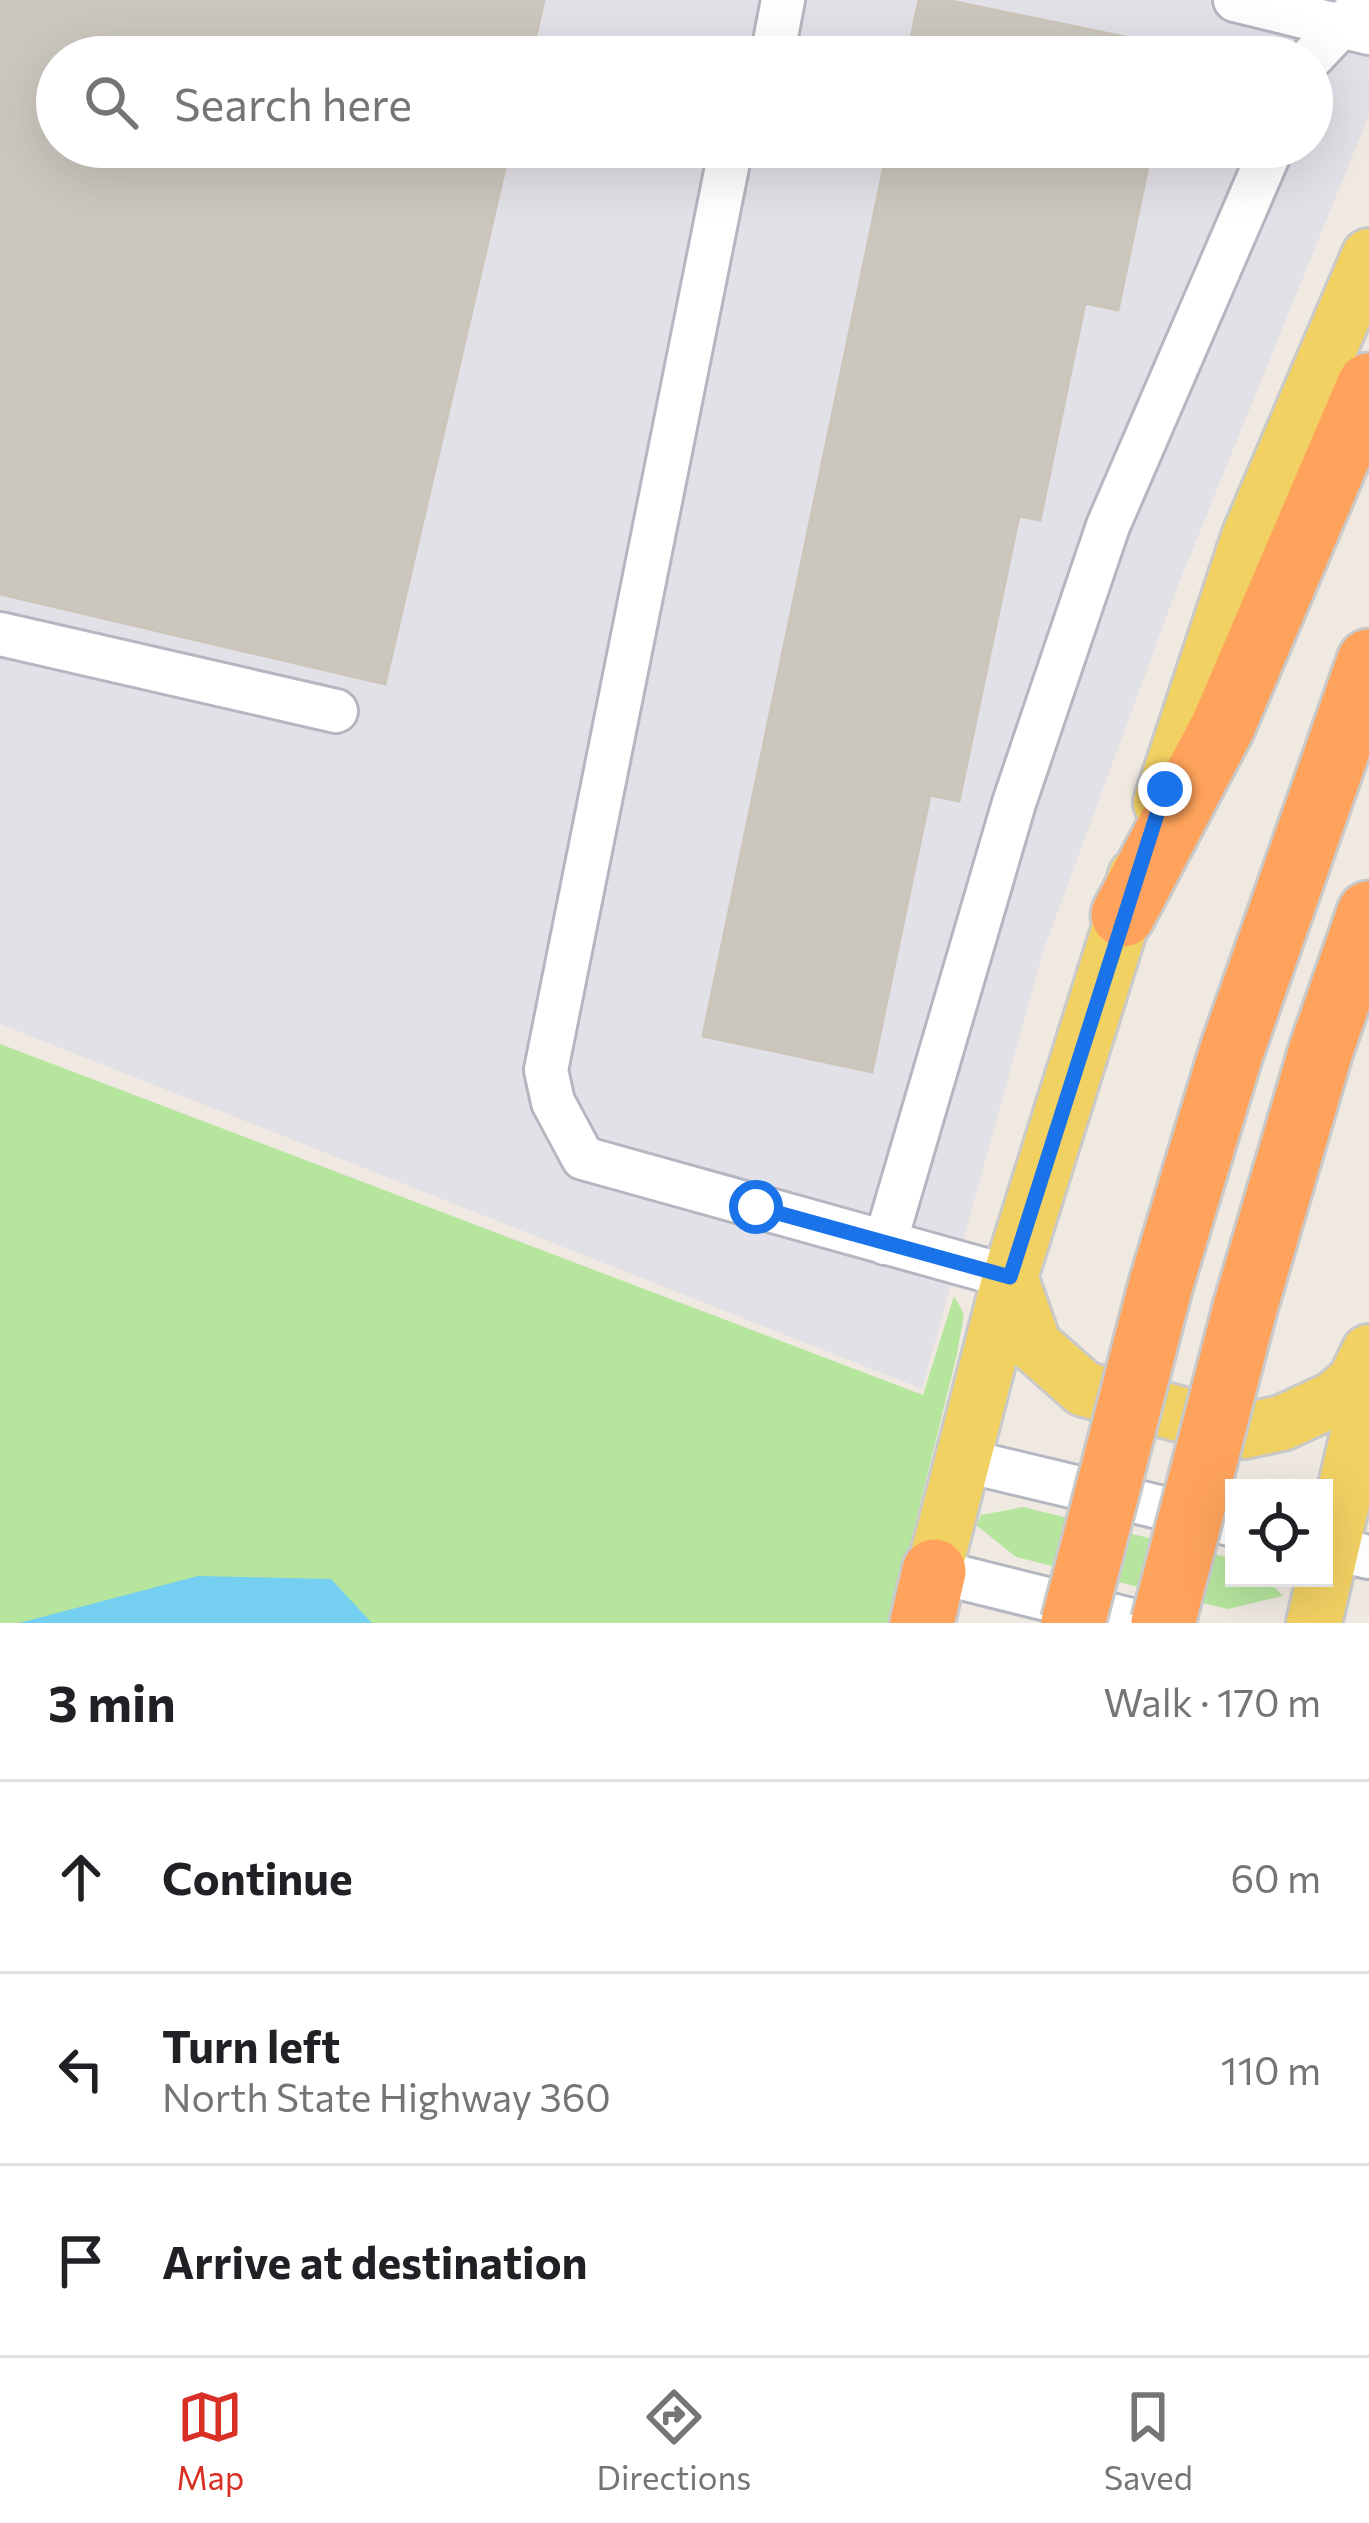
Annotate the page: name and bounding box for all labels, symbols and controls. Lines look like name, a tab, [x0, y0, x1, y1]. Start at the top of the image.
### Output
search box	[36, 36, 1333, 168]
icon: search	[78, 69, 144, 135]
text: Search here	[174, 75, 412, 130]
route end	[1138, 762, 1192, 816]
route start	[729, 1180, 783, 1234]
map controls	[1225, 1479, 1333, 1587]
button: locate	[1225, 1479, 1333, 1587]
text: 3 min	[48, 1670, 176, 1733]
text: Walk · 170 m	[1104, 1677, 1321, 1725]
icon: ahead	[48, 1844, 114, 1910]
text: Continue	[162, 1849, 353, 1904]
text: 60 m	[1230, 1853, 1321, 1901]
text: Turn left	[162, 2017, 340, 2072]
icon: left	[48, 2036, 114, 2102]
text: 110 m	[1221, 2045, 1321, 2093]
text: North State Highway 360	[162, 2072, 611, 2120]
icon: arrive	[48, 2228, 114, 2294]
text: Arrive at destination	[162, 2233, 588, 2288]
tab: Map	[176, 2384, 244, 2497]
tab: Directions	[597, 2384, 751, 2497]
tab: Saved	[1104, 2384, 1193, 2497]

